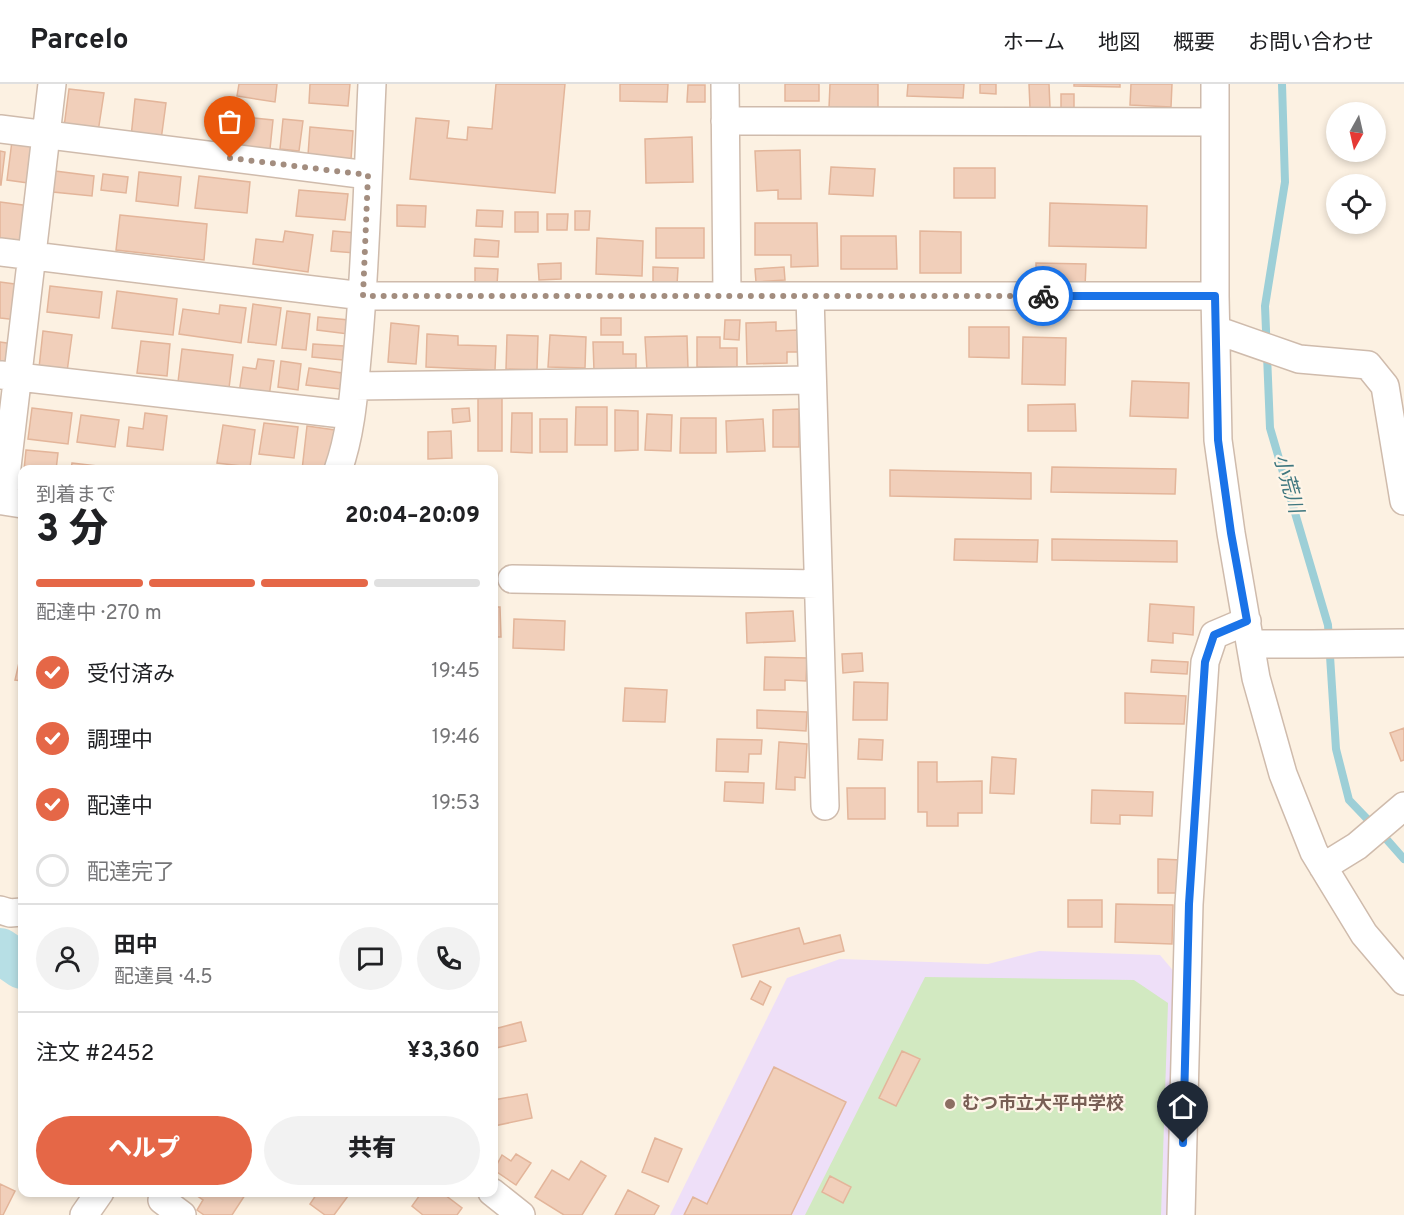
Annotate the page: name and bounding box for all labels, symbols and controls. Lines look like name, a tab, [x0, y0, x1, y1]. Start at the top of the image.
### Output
text: Parcelo	[30, 23, 129, 59]
text: ホーム	[1003, 30, 1065, 57]
text: 地図	[1098, 30, 1140, 57]
text: 概要	[1173, 30, 1215, 57]
text: お問い合わせ	[1248, 30, 1374, 57]
pin	[204, 96, 255, 158]
north arrow	[1326, 102, 1386, 162]
map controls	[1326, 102, 1386, 234]
icon: bag	[213, 105, 246, 138]
button: locate	[1326, 174, 1386, 234]
courier	[1013, 266, 1073, 326]
icon: bike	[1027, 280, 1060, 313]
water label: 小荒川	[1266, 452, 1308, 518]
text: 到着まで	[36, 483, 116, 509]
text: 20:04–20:09	[345, 503, 480, 530]
text: 3 分	[36, 507, 108, 556]
text: 配達中 · 270 m	[36, 601, 162, 627]
icon: check	[36, 656, 69, 689]
text: 19:45	[431, 659, 480, 685]
text: 受付済み	[87, 662, 175, 689]
icon: check	[36, 722, 69, 755]
text: 19:46	[432, 725, 480, 751]
text: 調理中	[87, 728, 153, 755]
icon: check	[36, 788, 69, 821]
text: 19:53	[432, 791, 480, 817]
text: 配達中	[87, 794, 153, 821]
text: 配達完了	[87, 860, 175, 887]
button: person	[36, 927, 99, 990]
button: chat	[339, 927, 402, 990]
button: phone	[417, 927, 480, 990]
text: 田中	[114, 933, 158, 960]
text: 配達員 · 4.5	[114, 965, 213, 991]
text: ¥3,360	[407, 1038, 480, 1065]
text: 注文 #2452	[36, 1041, 154, 1068]
pin	[1157, 1081, 1208, 1143]
icon: home	[1166, 1090, 1199, 1123]
place label: むつ市立大平中学校	[962, 1093, 1124, 1116]
marker: むつ市立大平中学校	[943, 1097, 957, 1111]
button: ヘルプ	[36, 1116, 252, 1185]
button: 共有	[264, 1116, 480, 1185]

